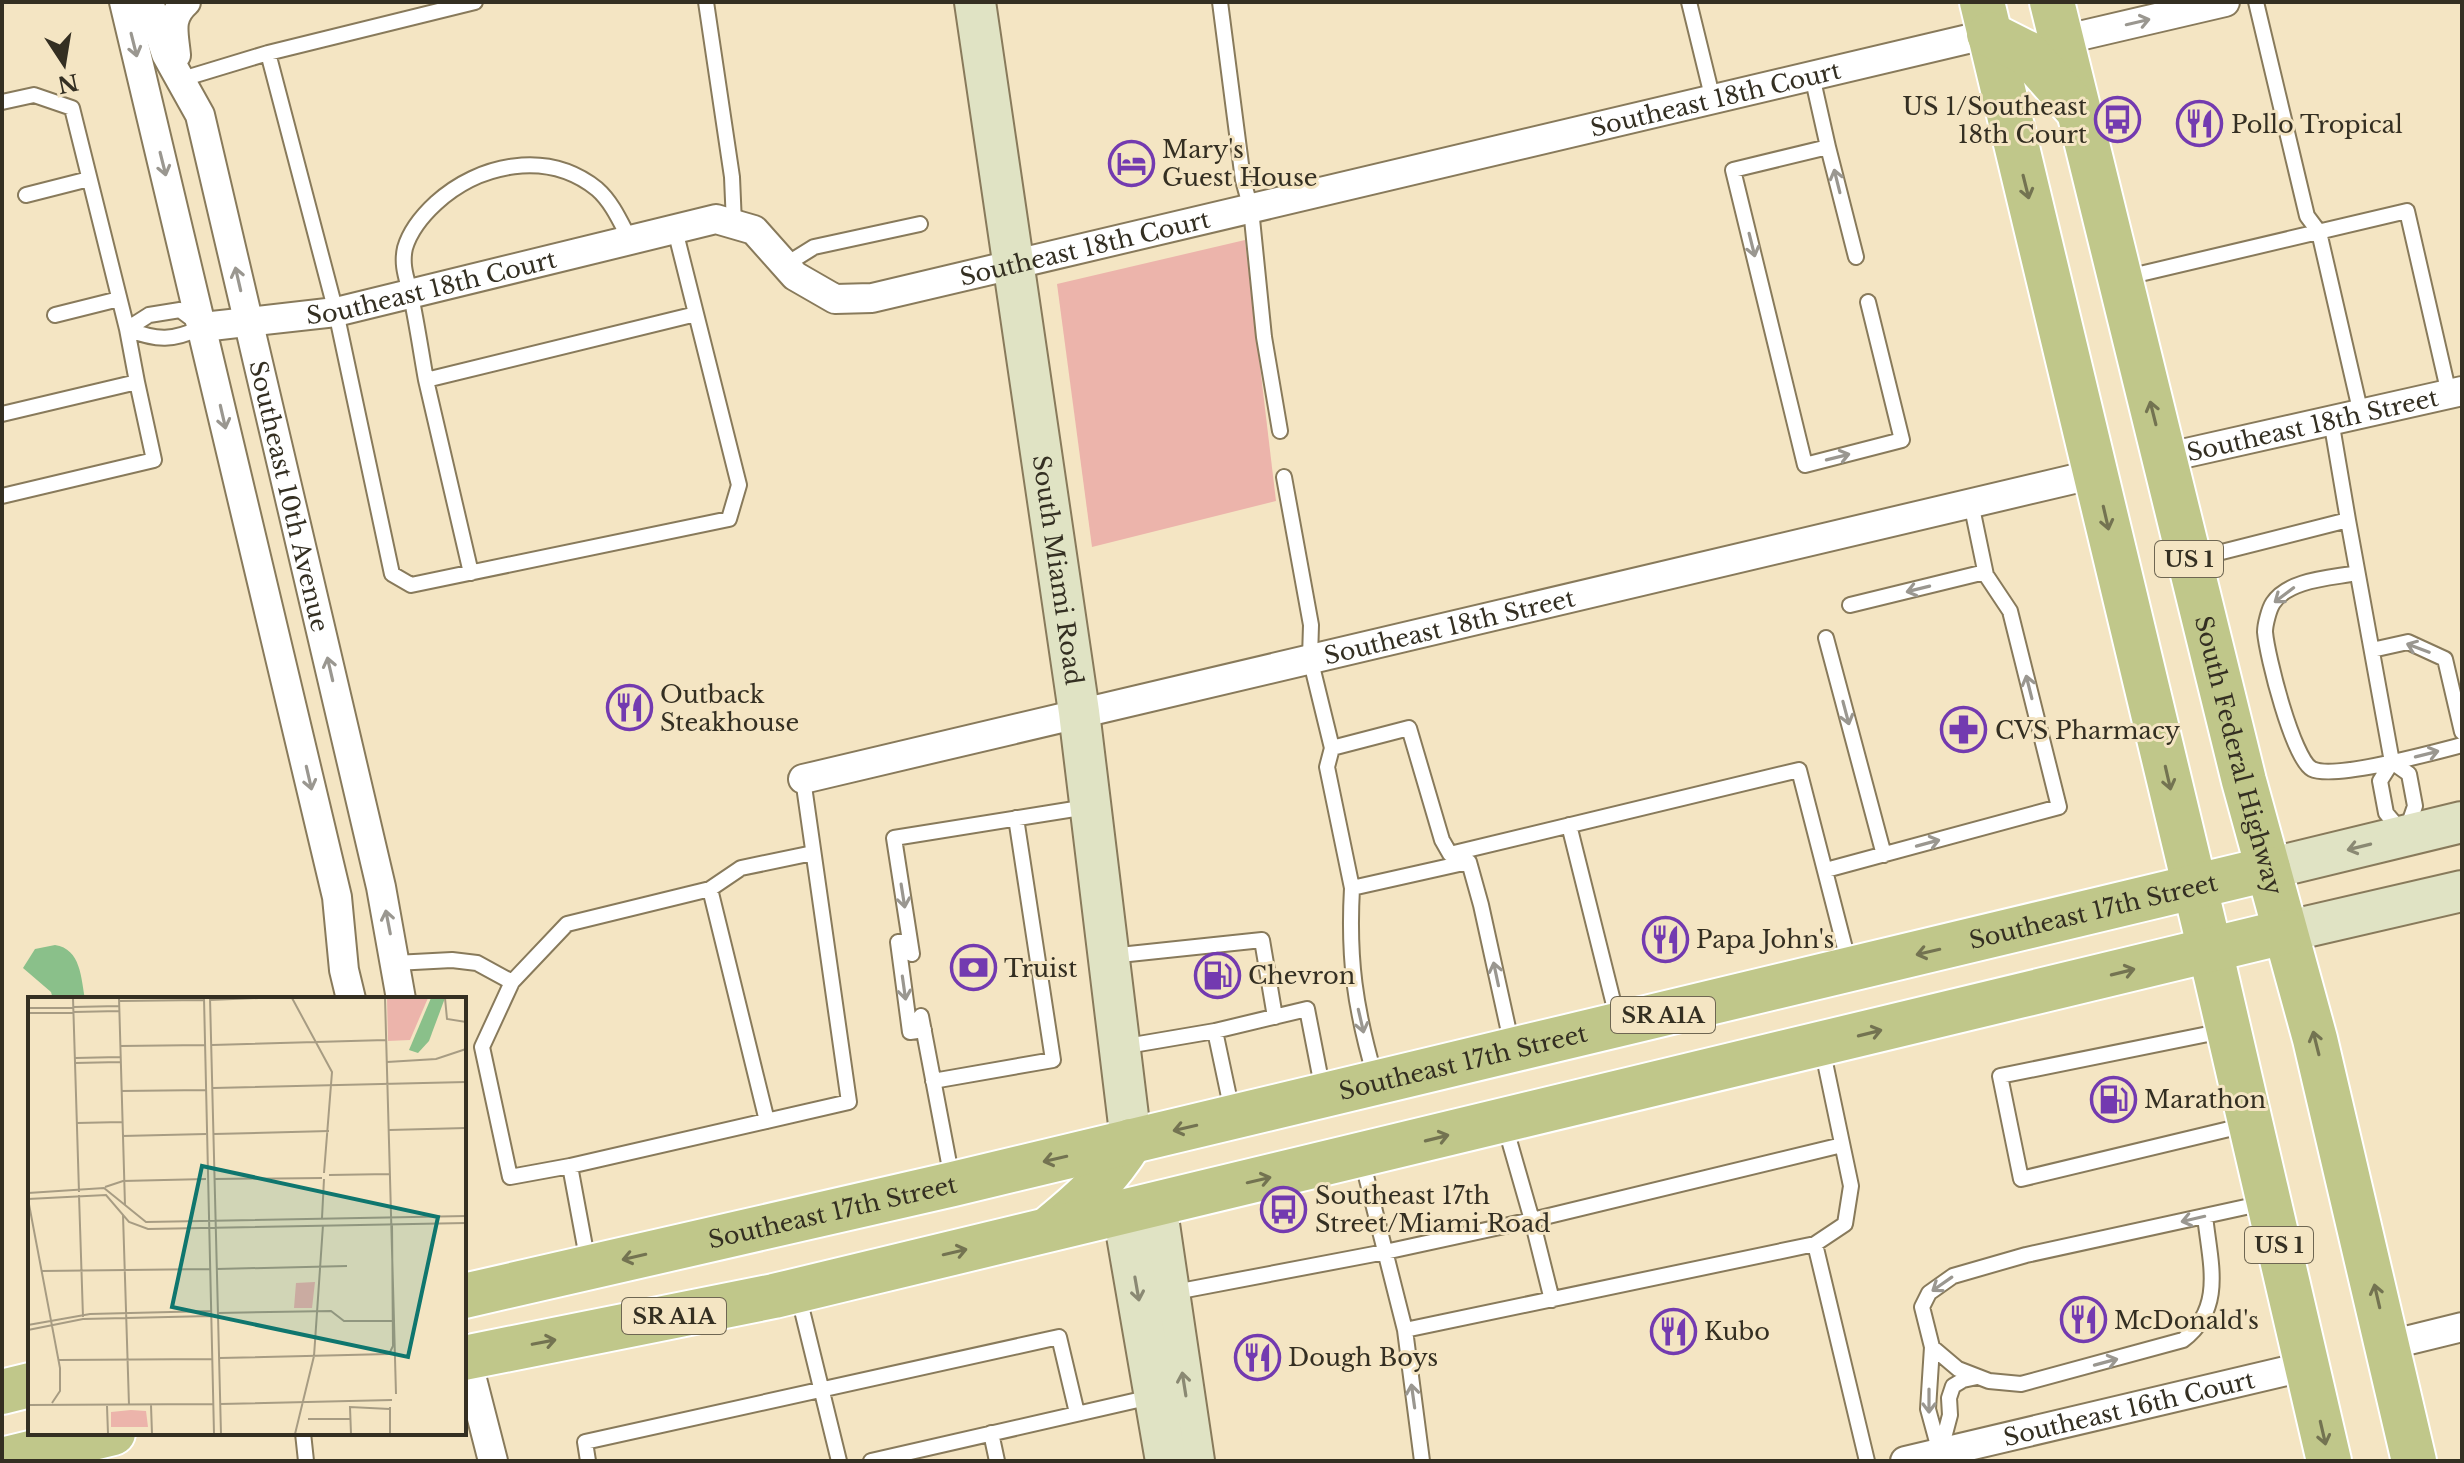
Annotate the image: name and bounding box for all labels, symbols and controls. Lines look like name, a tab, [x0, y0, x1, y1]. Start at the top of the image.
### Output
one-way arrow	[2125, 14, 2151, 29]
north arrow	[24, 24, 104, 104]
one-way arrow	[128, 31, 143, 57]
street label: Southeast 18th Court	[1587, 55, 1843, 142]
text: N	[55, 68, 81, 98]
place label: US 1/Southeast 18th Court	[1903, 92, 2087, 149]
bus stop icon: US 1/Southeast 18th Court	[2094, 96, 2142, 144]
restaurant icon: Pollo Tropical	[2176, 100, 2224, 148]
place label: Pollo Tropical	[2231, 110, 2403, 139]
place label: Mary's Guest House	[1162, 135, 1318, 192]
hotel icon: Mary's Guest House	[1107, 139, 1155, 187]
one-way arrow	[157, 150, 172, 176]
one-way arrow	[1828, 169, 1843, 195]
one-way arrow	[2020, 173, 2035, 199]
street label: Southeast 18th Court	[957, 204, 1213, 291]
one-way arrow	[1745, 232, 1760, 258]
street label: Southeast 18th Court	[305, 244, 559, 330]
one-way arrow	[230, 267, 245, 293]
street label: Southeast 10th Avenue	[244, 358, 335, 635]
street label: Southeast 18th Street	[2184, 382, 2441, 467]
one-way arrow	[2145, 401, 2160, 427]
one-way arrow	[216, 403, 231, 429]
one-way arrow	[1825, 448, 1851, 463]
street label: South Miami Road	[1027, 453, 1089, 687]
one-way arrow	[2099, 505, 2114, 531]
road number: US 1	[2155, 541, 2223, 577]
one-way arrow	[1905, 582, 1931, 597]
street label: Southeast 18th Street	[1321, 583, 1578, 670]
one-way arrow	[2274, 586, 2295, 603]
street label: South Federal Highway	[2189, 613, 2289, 899]
one-way arrow	[2406, 640, 2430, 654]
one-way arrow	[322, 656, 337, 682]
one-way arrow	[2020, 674, 2035, 700]
place label: Outback Steakhouse	[660, 680, 799, 737]
restaurant icon: Outback Steakhouse	[605, 684, 653, 732]
one-way arrow	[1840, 700, 1855, 726]
pharmacy icon: CVS Pharmacy	[1940, 706, 1988, 754]
place label: CVS Pharmacy	[1995, 716, 2181, 745]
one-way arrow	[2414, 746, 2439, 761]
one-way arrow	[302, 765, 317, 791]
one-way arrow	[2162, 765, 2177, 790]
one-way arrow	[1915, 834, 1941, 849]
one-way arrow	[2347, 840, 2372, 855]
street label: Southeast 17th Street	[1966, 867, 2220, 955]
one-way arrow	[897, 883, 912, 908]
one-way arrow	[379, 910, 394, 935]
restaurant icon: Papa John's	[1641, 915, 1689, 963]
place label: Papa John's	[1696, 925, 1835, 954]
bank icon: Truist	[949, 944, 997, 992]
one-way arrow	[1916, 945, 1941, 960]
fuel station icon: Chevron	[1193, 951, 1241, 999]
place label: Truist	[1004, 954, 1077, 983]
place label: Chevron	[1248, 961, 1355, 990]
one-way arrow	[1488, 962, 1503, 987]
one-way arrow	[2109, 963, 2135, 978]
one-way arrow	[897, 974, 912, 1000]
inset map	[28, 997, 466, 1435]
road number: SR A1A	[1611, 997, 1715, 1033]
one-way arrow	[1354, 1008, 1369, 1034]
street label: Southeast 17th Street	[1336, 1018, 1590, 1106]
one-way arrow	[1857, 1024, 1882, 1039]
one-way arrow	[2308, 1031, 2323, 1057]
fuel station icon: Marathon	[2089, 1075, 2137, 1123]
place label: Marathon	[2144, 1085, 2266, 1114]
one-way arrow	[1172, 1122, 1198, 1137]
one-way arrow	[1423, 1130, 1449, 1145]
one-way arrow	[1043, 1152, 1069, 1167]
street label: Southeast 17th Street	[705, 1169, 960, 1254]
one-way arrow	[1246, 1172, 1271, 1187]
place label: Southeast 17th Street/Miami Road	[1315, 1181, 1551, 1238]
bus stop icon: Southeast 17th Street/Miami Road	[1260, 1185, 1308, 1233]
one-way arrow	[2180, 1212, 2206, 1227]
road number: US 1	[2245, 1227, 2313, 1263]
one-way arrow	[942, 1244, 968, 1259]
one-way arrow	[621, 1250, 647, 1265]
one-way arrow	[1131, 1276, 1146, 1301]
one-way arrow	[1931, 1276, 1953, 1292]
one-way arrow	[2369, 1284, 2384, 1309]
restaurant icon: McDonald's	[2059, 1296, 2107, 1344]
road number: SR A1A	[622, 1298, 726, 1334]
place label: McDonald's	[2114, 1306, 2259, 1335]
restaurant icon: Kubo	[1649, 1307, 1697, 1355]
place label: Kubo	[1704, 1317, 1770, 1346]
one-way arrow	[530, 1333, 556, 1348]
restaurant icon: Dough Boys	[1233, 1333, 1281, 1381]
place label: Dough Boys	[1288, 1343, 1438, 1372]
one-way arrow	[2093, 1354, 2119, 1369]
street label: Southeast 16th Court	[2000, 1364, 2257, 1452]
one-way arrow	[1176, 1371, 1191, 1397]
one-way arrow	[1405, 1384, 1420, 1409]
one-way arrow	[1921, 1387, 1937, 1413]
one-way arrow	[2316, 1420, 2331, 1445]

